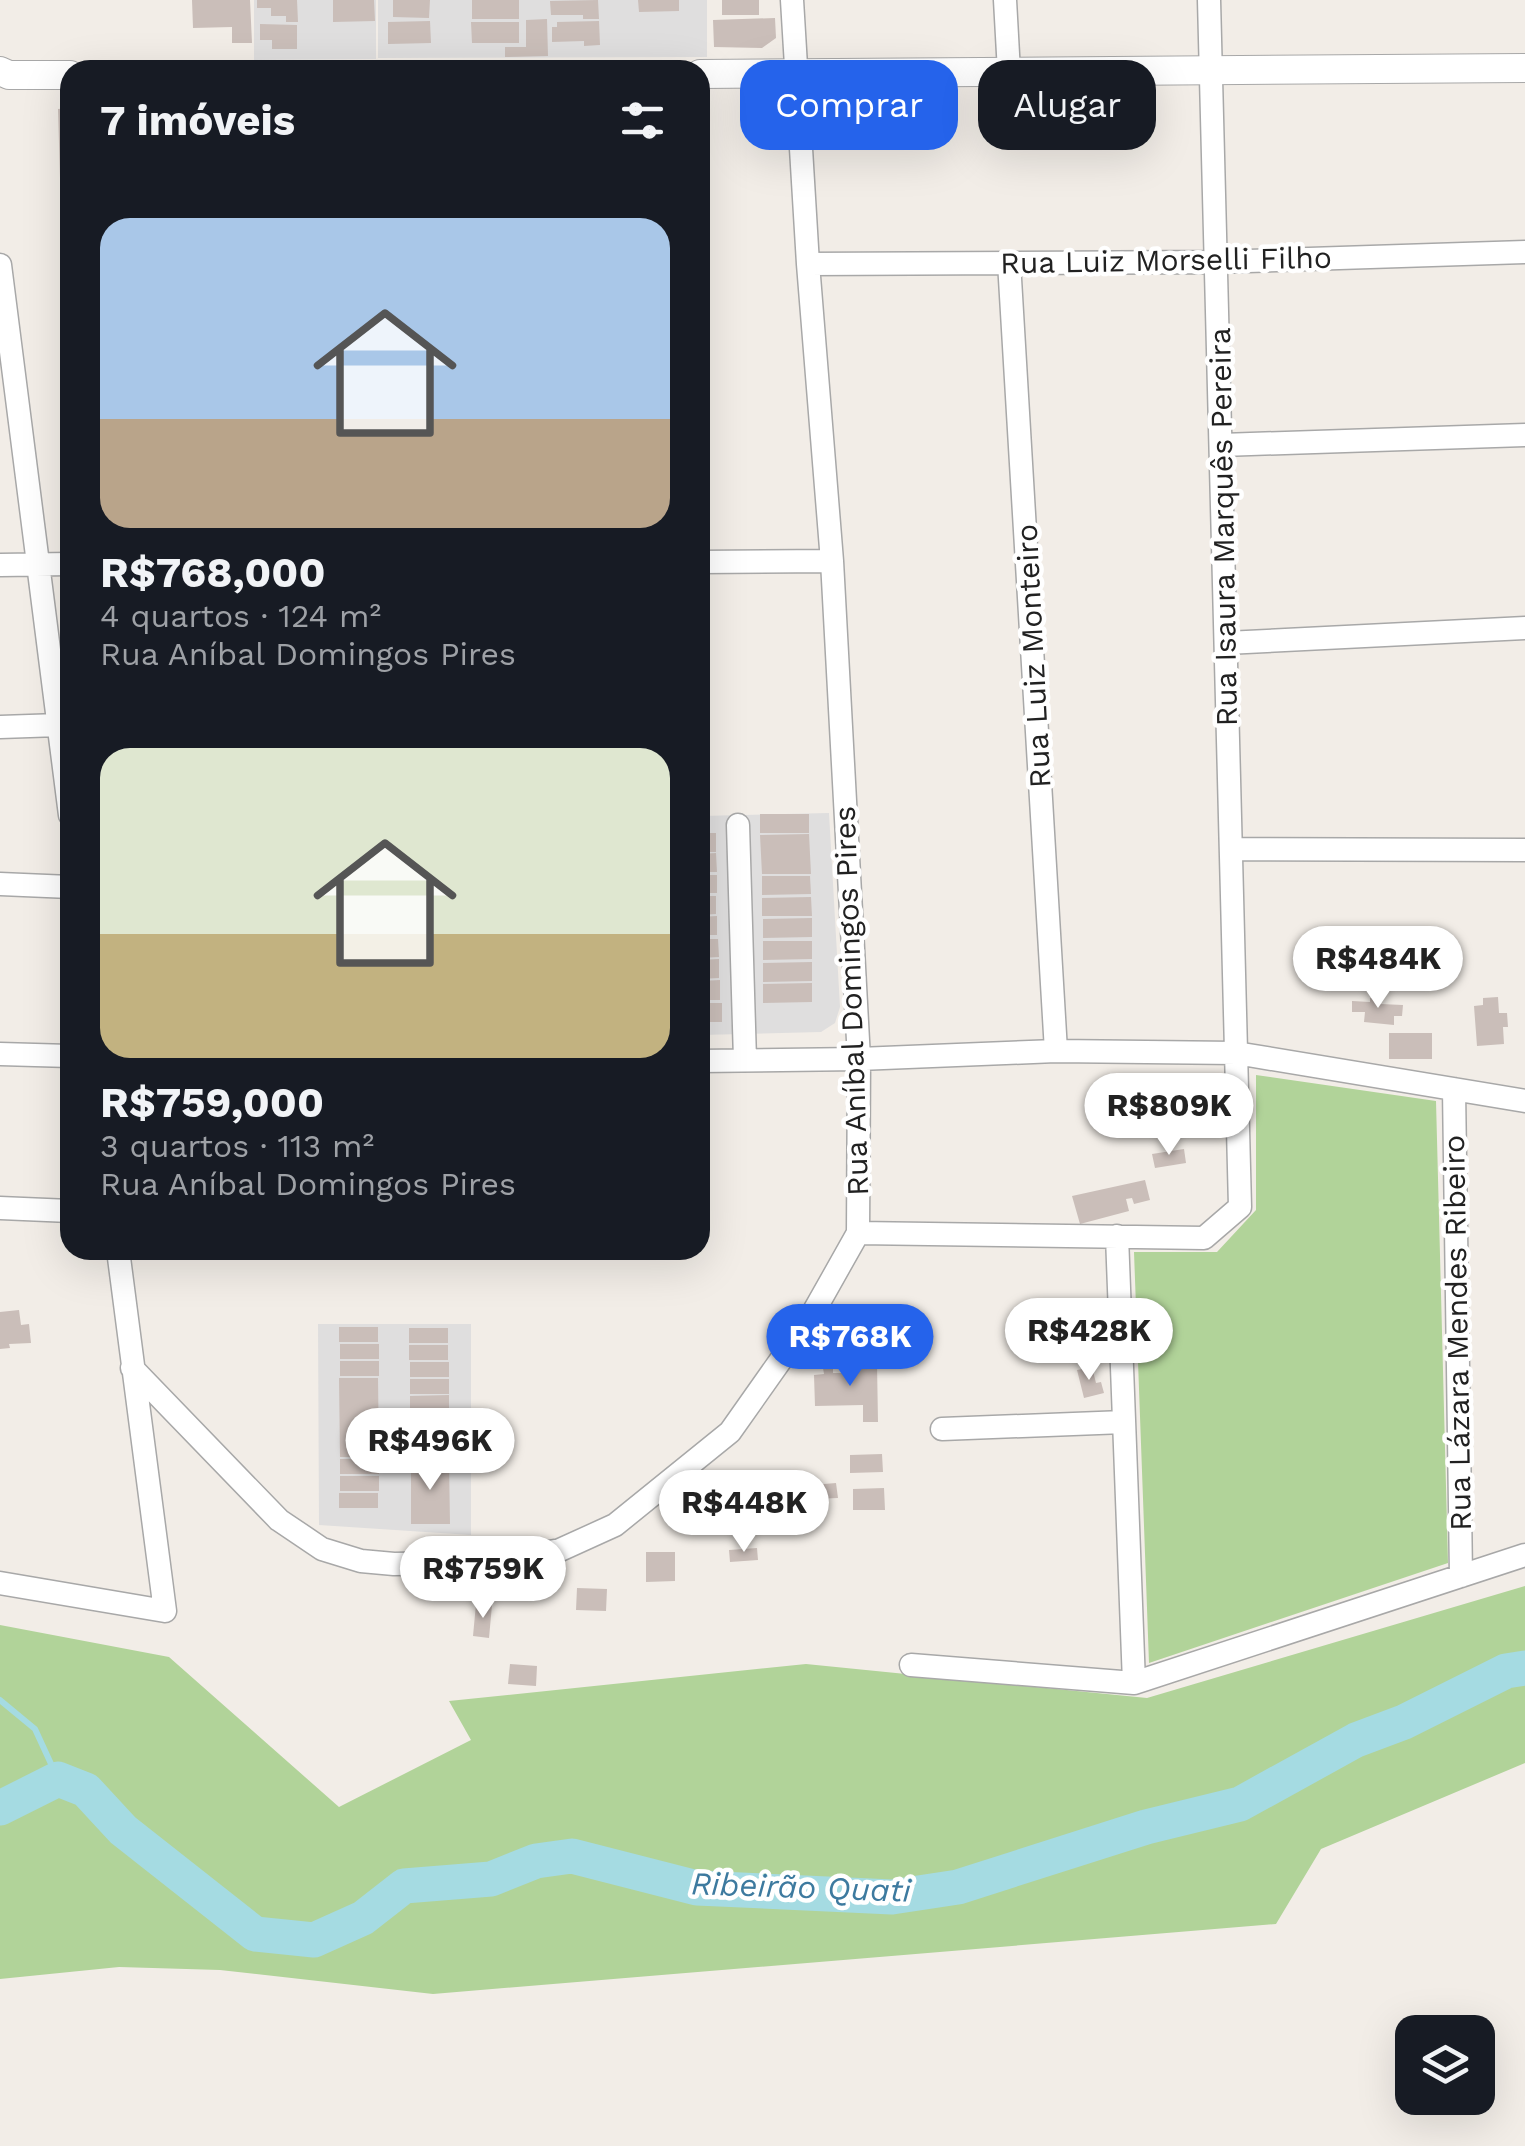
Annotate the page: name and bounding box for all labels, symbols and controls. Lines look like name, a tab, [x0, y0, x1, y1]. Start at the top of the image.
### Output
chip: Comprar	[740, 60, 958, 150]
chip: Alugar	[978, 60, 1156, 150]
icon: filters	[615, 93, 670, 148]
text: 7 imóveis	[100, 96, 295, 145]
street label: Rua Luiz Morselli Filho	[1000, 240, 1332, 280]
icon: home	[295, 283, 475, 463]
street label: Rua Isaura Marquês Pereira	[1202, 327, 1244, 727]
street label: Rua Luiz Monteiro	[1009, 523, 1057, 789]
text: R$768,000	[100, 548, 325, 597]
text: 4 quartos · 124 m²	[100, 597, 381, 635]
text: Rua Aníbal Domingos Pires	[100, 635, 516, 673]
street label: Rua Aníbal Domingos Pires	[827, 806, 875, 1196]
icon: home	[295, 813, 475, 993]
pin: R$484K	[1297, 926, 1459, 1011]
text: R$484K	[1315, 939, 1441, 977]
pin: R$809K	[1088, 1073, 1250, 1158]
text: R$759,000	[100, 1078, 324, 1127]
text: R$809K	[1106, 1086, 1232, 1124]
text: 3 quartos · 113 m²	[100, 1127, 374, 1165]
street label: Rua Lázara Mendes Ribeiro	[1436, 1135, 1478, 1531]
text: Rua Aníbal Domingos Pires	[100, 1165, 516, 1203]
pin: R$428K	[1008, 1298, 1170, 1383]
pin: R$768K	[769, 1304, 931, 1389]
text: R$428K	[1027, 1311, 1151, 1349]
text: R$768K	[788, 1317, 912, 1355]
pin: R$496K	[349, 1408, 511, 1493]
text: R$496K	[368, 1421, 492, 1459]
pin: R$448K	[663, 1470, 825, 1555]
text: R$448K	[681, 1483, 807, 1521]
pin: R$759K	[402, 1536, 564, 1621]
text: R$759K	[422, 1549, 544, 1587]
water label: Ribeirão Quati	[690, 1864, 912, 1910]
map controls	[1395, 2015, 1495, 2115]
button: layers	[1395, 2015, 1495, 2115]

